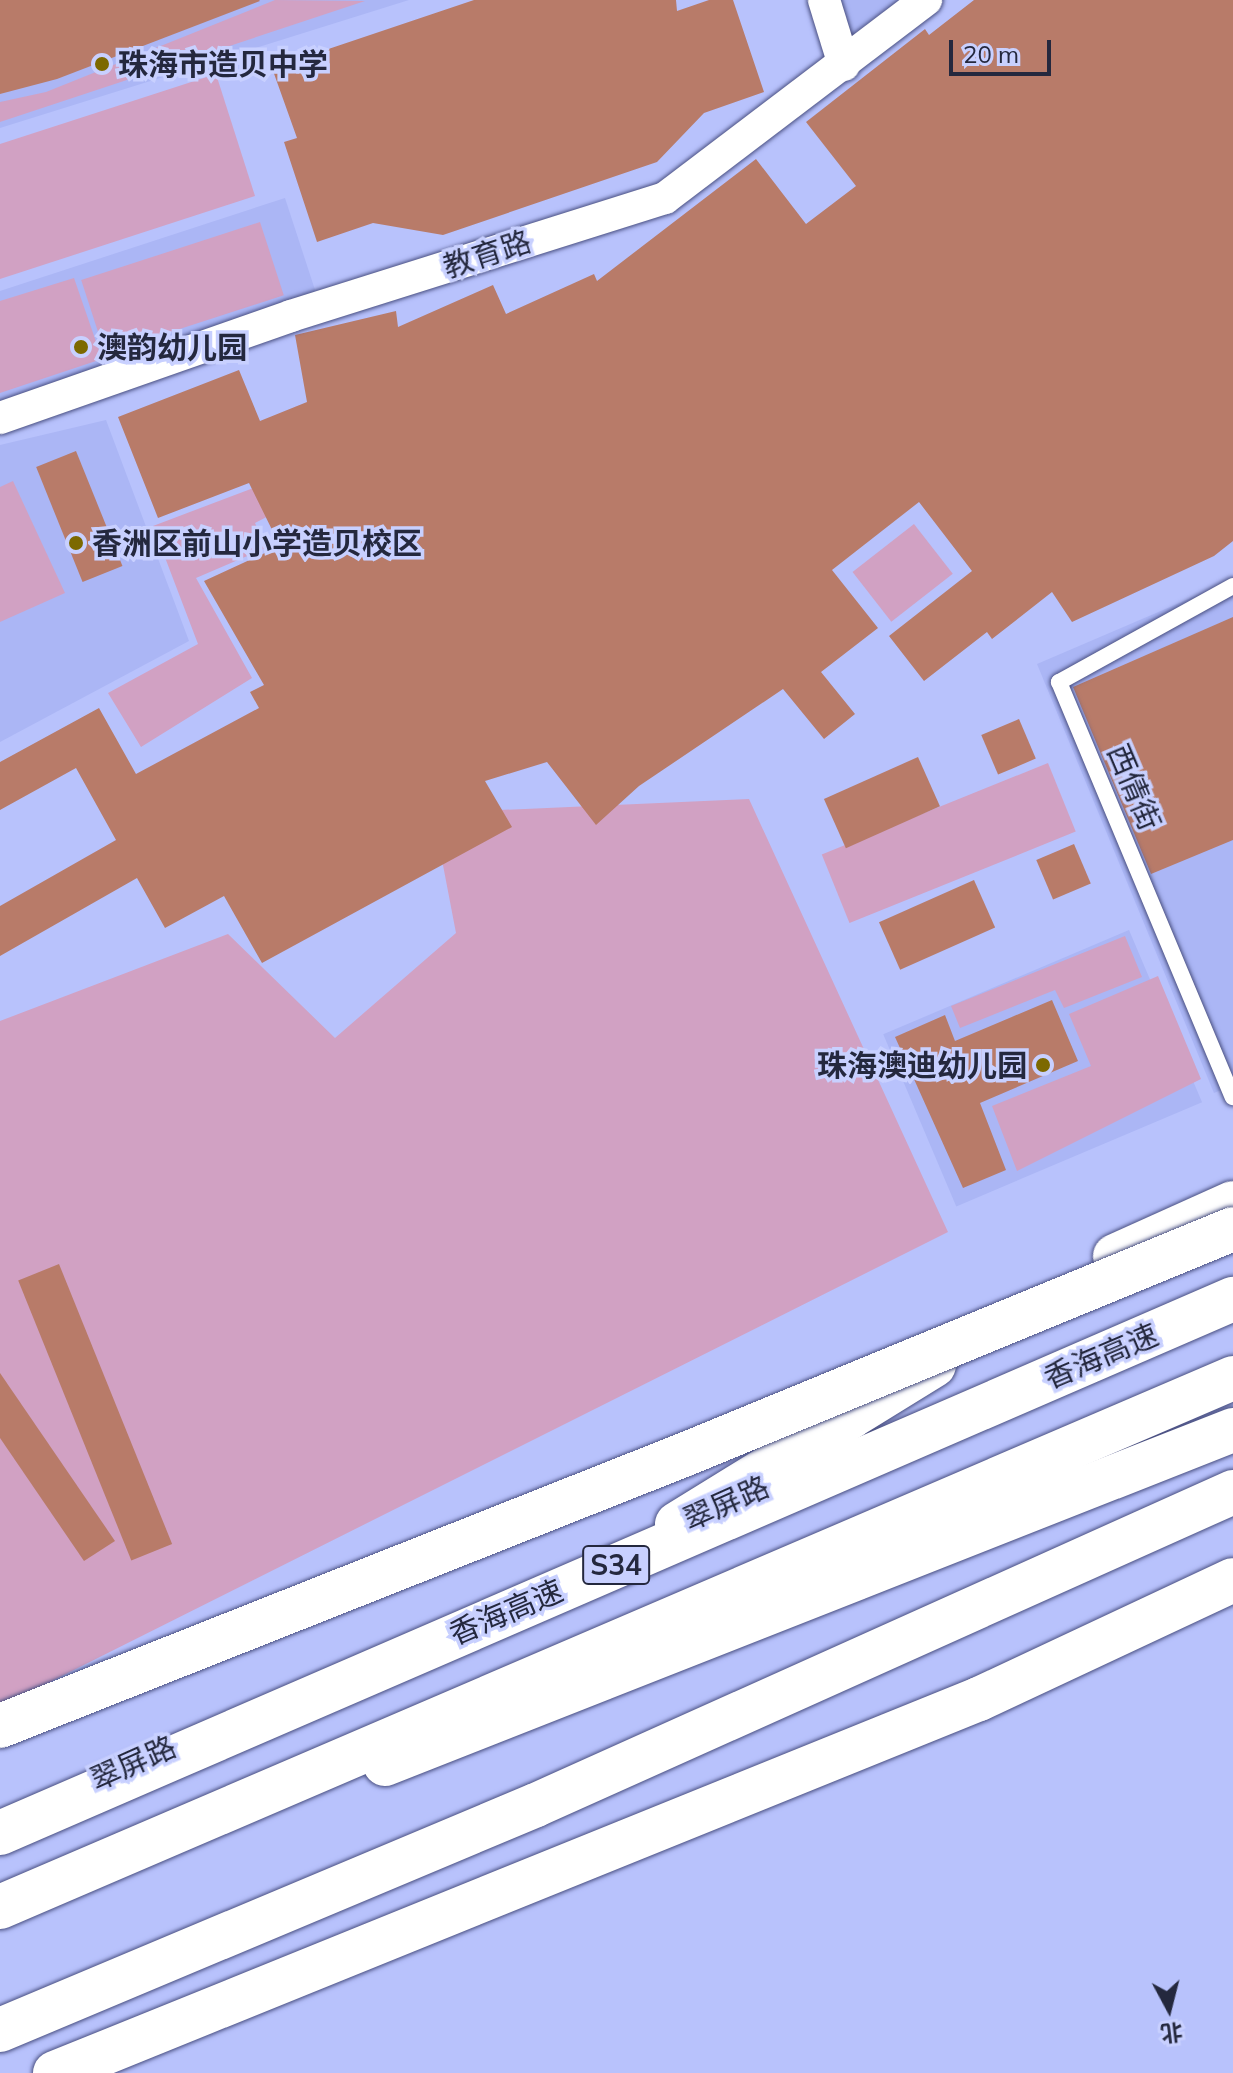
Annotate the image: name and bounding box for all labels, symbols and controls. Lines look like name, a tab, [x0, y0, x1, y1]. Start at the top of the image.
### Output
scale bar	[953, 24, 1055, 74]
text: 20 m	[963, 39, 1019, 69]
place label: 珠海市造贝中学	[118, 46, 328, 82]
marker: 珠海市造贝中学	[93, 55, 111, 73]
street label: 教育路	[439, 223, 535, 285]
place label: 澳韵幼儿园	[97, 329, 247, 365]
marker: 澳韵幼儿园	[72, 338, 90, 356]
place label: 香洲区前山小学造贝校区	[92, 525, 422, 561]
marker: 香洲区前山小学造贝校区	[67, 534, 85, 552]
street label: 西倩街	[1100, 739, 1168, 835]
place label: 珠海澳迪幼儿园	[817, 1047, 1027, 1083]
marker: 珠海澳迪幼儿园	[1034, 1056, 1052, 1074]
street label: 香海高速	[1039, 1316, 1163, 1396]
street label: 翠屏路	[678, 1468, 774, 1538]
road number: S34	[582, 1541, 650, 1589]
street label: 香海高速	[444, 1572, 568, 1652]
street label: 翠屏路	[85, 1728, 181, 1798]
north arrow	[1129, 1969, 1209, 2049]
text: 北	[1159, 2018, 1185, 2048]

